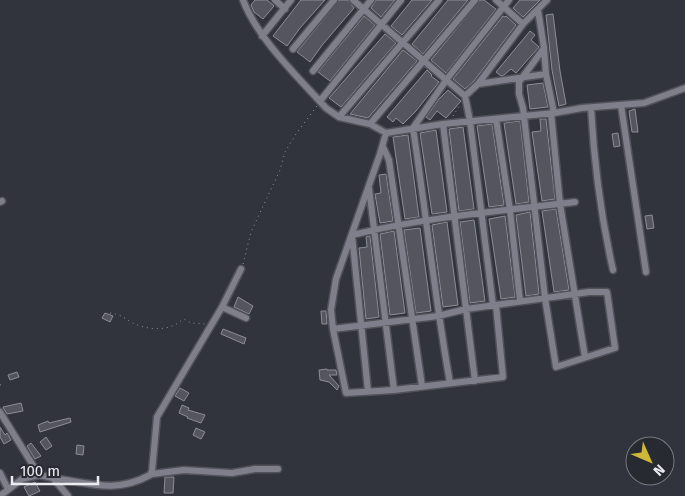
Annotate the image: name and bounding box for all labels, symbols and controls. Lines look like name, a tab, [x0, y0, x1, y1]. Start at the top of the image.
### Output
north arrow	[625, 436, 675, 486]
scale bar	[12, 454, 99, 486]
text: N	[650, 461, 668, 479]
text: 100 m	[20, 462, 60, 480]

